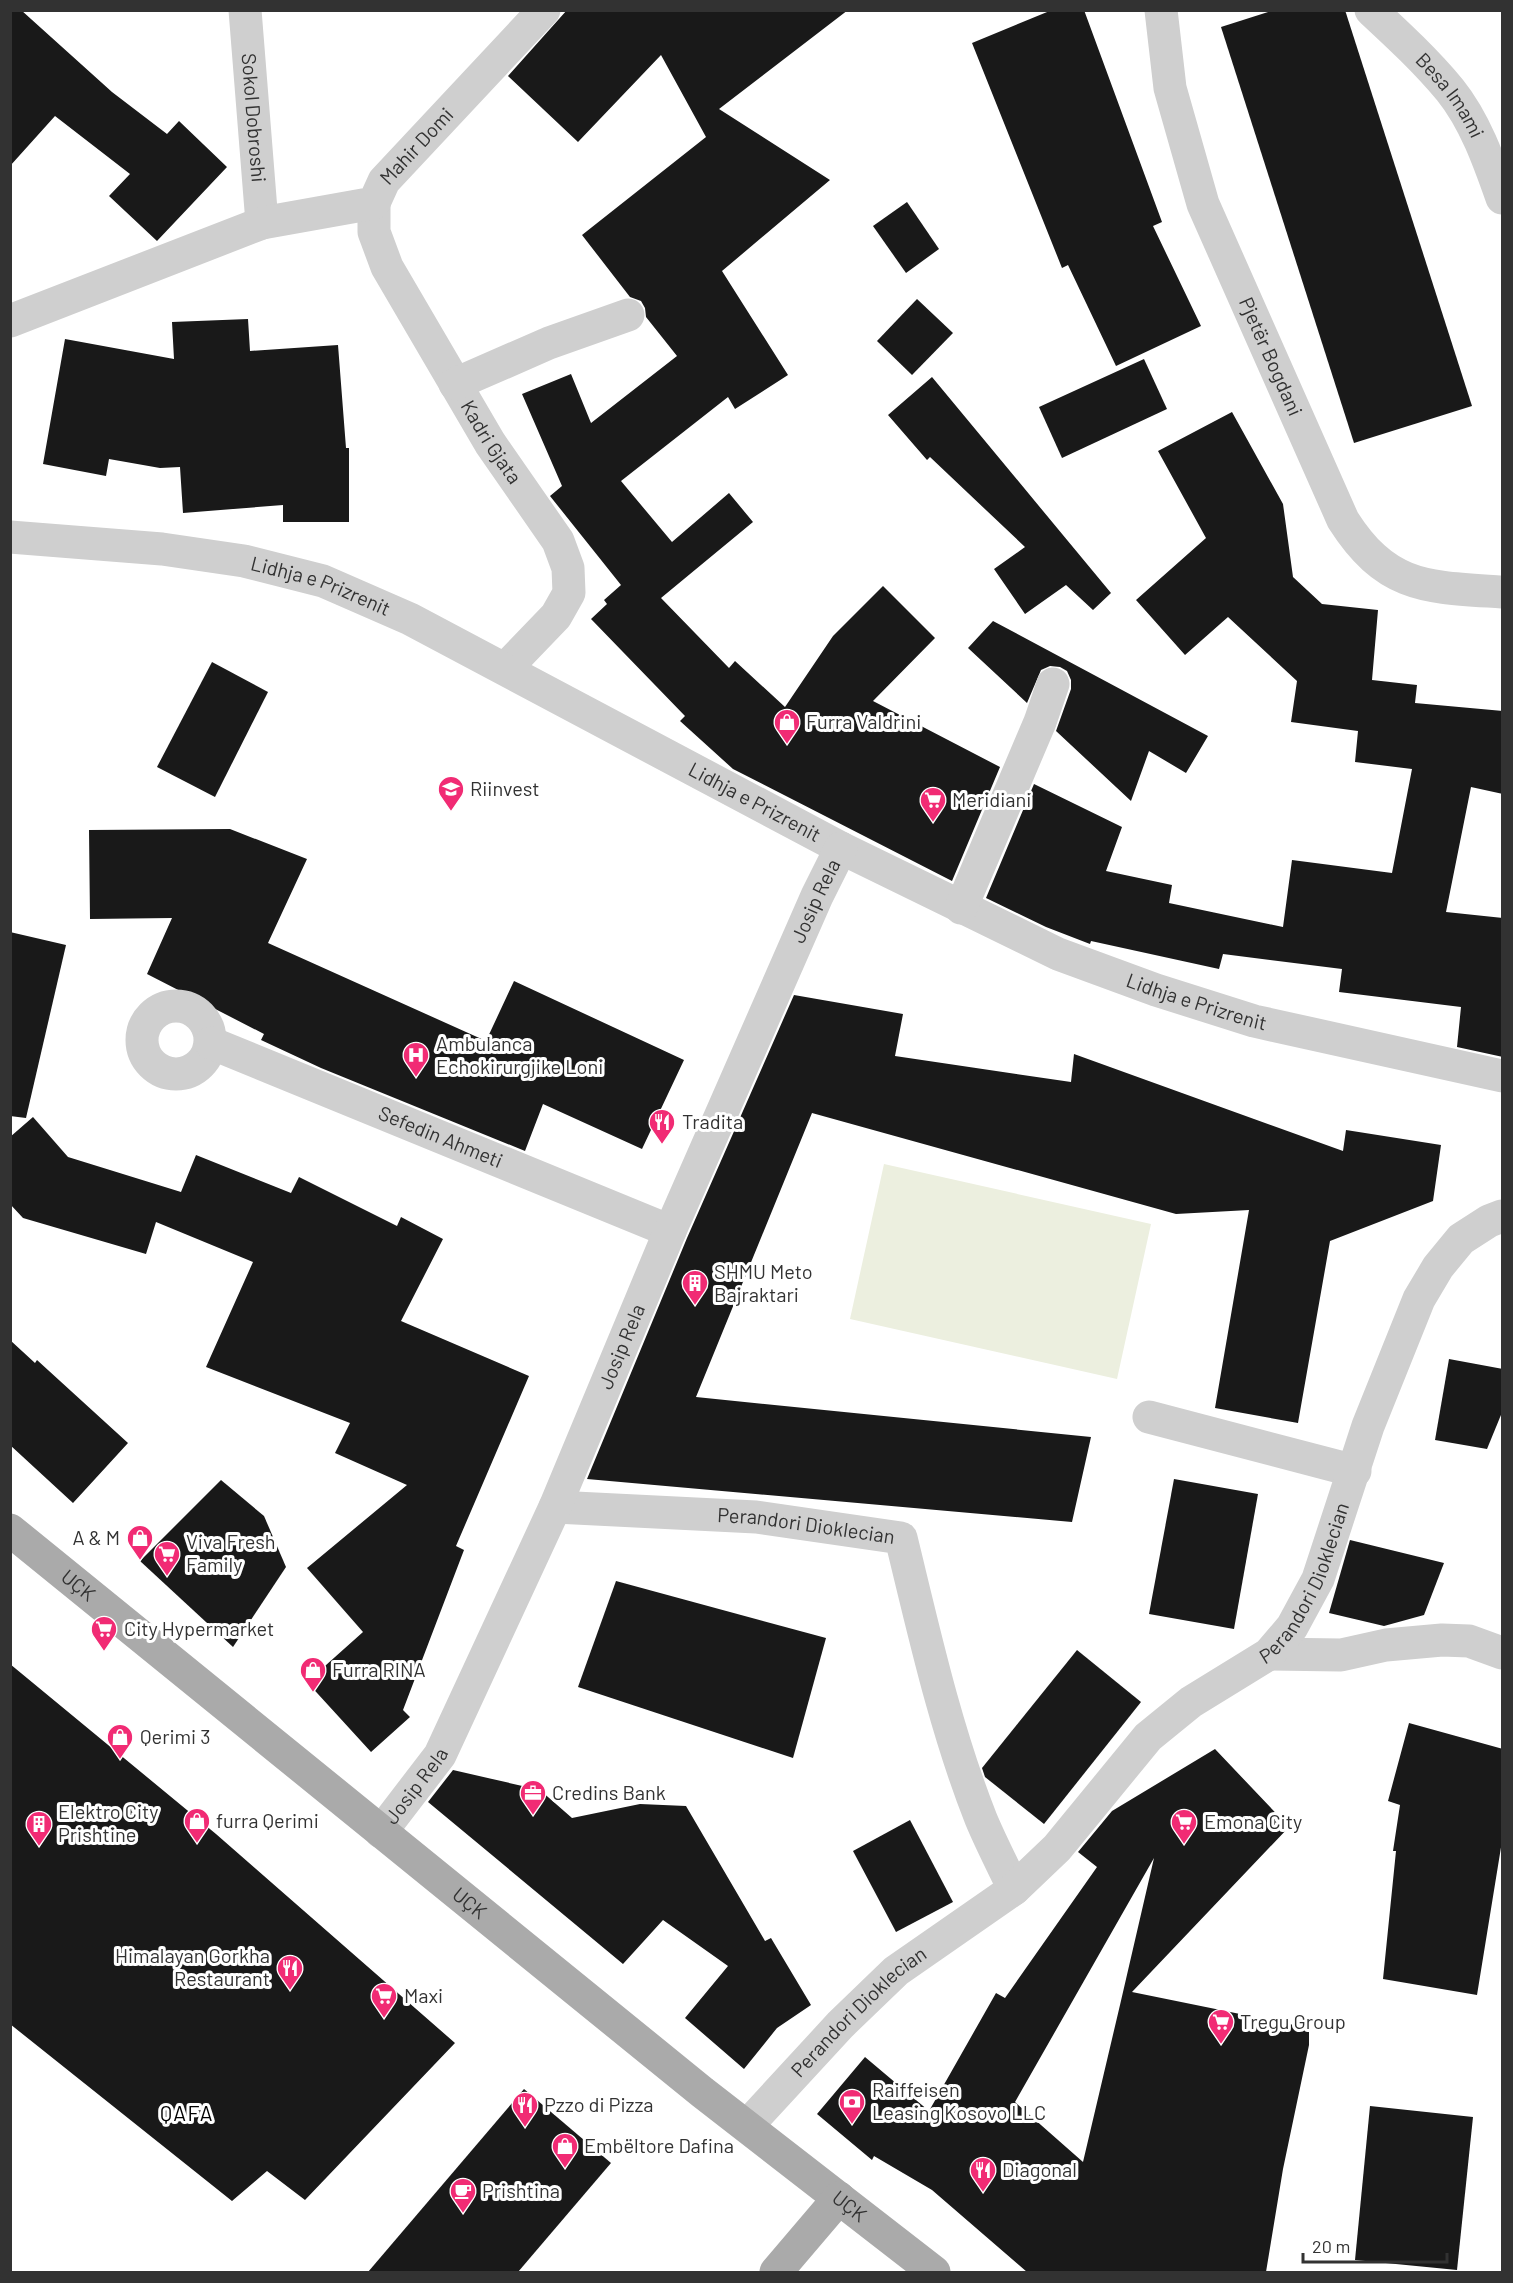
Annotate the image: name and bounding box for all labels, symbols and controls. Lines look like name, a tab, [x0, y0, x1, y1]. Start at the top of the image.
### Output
street label: Besa Imami	[1411, 47, 1490, 141]
street label: Sokol Dobroshi	[237, 52, 272, 183]
street label: Mahir Domi	[374, 102, 458, 189]
street label: Pjetër Bogdani	[1235, 293, 1308, 419]
street label: Kadri Gjata	[456, 395, 527, 488]
street label: Lidhja e Prizrenit	[249, 550, 394, 620]
shop icon: Furra Valdrini	[772, 707, 802, 745]
place label: Furra Valdrini	[806, 709, 921, 733]
street label: Lidhja e Prizrenit	[685, 756, 825, 846]
school or university icon: Riinvest	[436, 774, 466, 812]
place label: Riinvest	[470, 776, 540, 800]
supermarket icon: Meridiani	[918, 785, 948, 823]
place label: Meridiani	[952, 787, 1031, 811]
street label: Josip Rela	[785, 855, 845, 946]
street label: Lidhja e Prizrenit	[1123, 967, 1269, 1034]
place label: Ambulanca Echokirurgjike Loni	[436, 1031, 603, 1078]
hospital icon: Ambulanca Echokirurgjike Loni	[401, 1040, 431, 1078]
street label: Sefedin Ahmeti	[375, 1100, 507, 1172]
restaurant icon: Tradita	[647, 1107, 677, 1145]
place label: Tradita	[682, 1109, 743, 1133]
place label: SHMU Meto Bajraktari	[714, 1259, 813, 1306]
building icon: SHMU Meto Bajraktari	[680, 1268, 710, 1306]
street label: Josip Rela	[592, 1300, 649, 1392]
street label: Perandori Dioklecian	[1254, 1499, 1353, 1668]
street label: Perandori Dioklecian	[717, 1502, 897, 1548]
shop icon: A & M	[125, 1523, 155, 1561]
place label: A & M	[72, 1525, 120, 1549]
place label: Viva Fresh Family	[186, 1529, 276, 1576]
supermarket icon: Viva Fresh Family	[152, 1539, 182, 1577]
street label: UÇK	[57, 1564, 101, 1606]
supermarket icon: City Hypermarket	[89, 1614, 119, 1652]
place label: City Hypermarket	[124, 1616, 274, 1640]
shop icon: Furra RINA	[298, 1655, 328, 1693]
place label: Furra RINA	[332, 1657, 426, 1681]
shop icon: Qerimi 3	[105, 1722, 135, 1760]
place label: Qerimi 3	[140, 1724, 210, 1748]
street label: Josip Rela	[379, 1744, 452, 1828]
office icon: Credins Bank	[518, 1778, 548, 1816]
place label: Credins Bank	[552, 1780, 666, 1804]
place label: Elektro City Prishtine	[58, 1799, 158, 1846]
shop icon: furra Qerimi	[182, 1806, 212, 1844]
supermarket icon: Emona City	[1169, 1807, 1199, 1845]
place label: furra Qerimi	[216, 1808, 319, 1832]
building icon: Elektro City Prishtine	[24, 1809, 54, 1847]
place label: Emona City	[1204, 1809, 1302, 1833]
street label: UÇK	[448, 1881, 492, 1923]
street label: Perandori Dioklecian	[785, 1941, 930, 2081]
place label: Himalayan Gorkha Restaurant	[115, 1943, 270, 1990]
restaurant icon: Himalayan Gorkha Restaurant	[275, 1953, 305, 1991]
supermarket icon: Maxi	[369, 1981, 399, 2019]
place label: Maxi	[404, 1983, 443, 2007]
supermarket icon: Tregu Group	[1206, 2007, 1236, 2045]
place label: Tregu Group	[1240, 2009, 1346, 2033]
place label: Raiffeisen Leasing Kosovo LLC	[872, 2077, 1046, 2124]
bank icon: Raiffeisen Leasing Kosovo LLC	[837, 2087, 867, 2125]
restaurant icon: Pzzo di Pizza	[510, 2090, 540, 2128]
place label: Pzzo di Pizza	[544, 2092, 654, 2116]
district label: QAFA	[160, 2100, 214, 2125]
shop icon: Embëltore Dafina	[550, 2131, 580, 2169]
place label: Embëltore Dafina	[584, 2133, 734, 2157]
restaurant icon: Diagonal	[968, 2155, 998, 2193]
place label: Diagonal	[1002, 2157, 1077, 2181]
cafe icon: Prishtina	[448, 2176, 478, 2214]
place label: Prishtina	[482, 2178, 560, 2202]
street label: UÇK	[828, 2185, 872, 2226]
scale bar	[1303, 2226, 1447, 2264]
text: 20 m	[1312, 2235, 1350, 2257]

